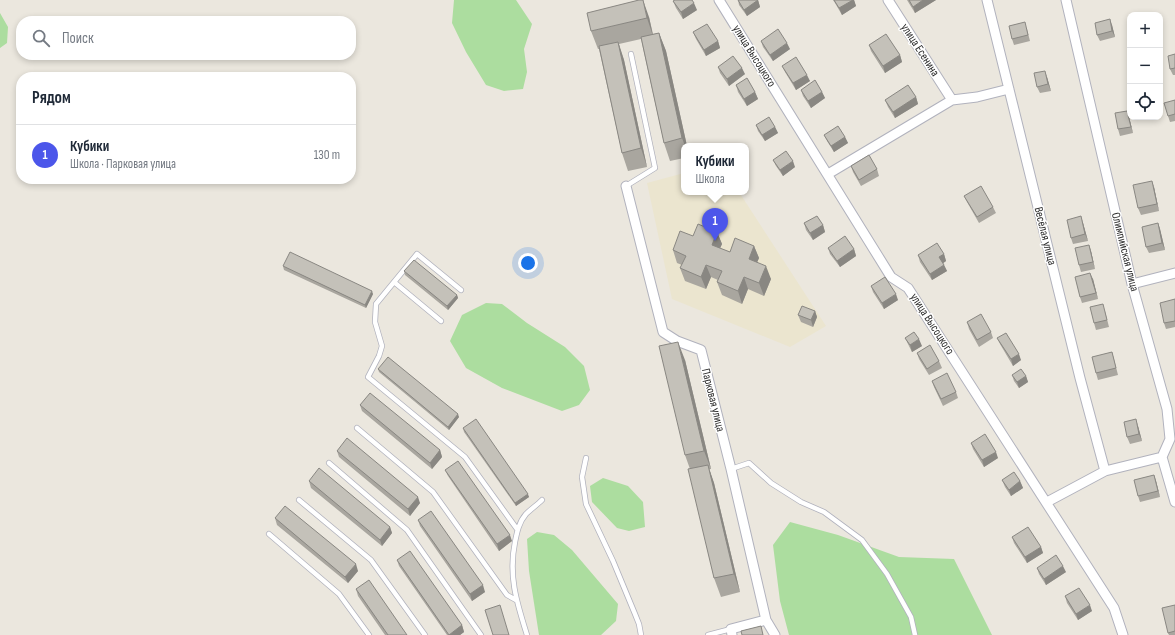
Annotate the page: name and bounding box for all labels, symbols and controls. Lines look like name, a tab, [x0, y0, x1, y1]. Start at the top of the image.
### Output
map controls	[1127, 12, 1163, 120]
button: +	[1127, 12, 1163, 48]
search box	[16, 16, 356, 60]
street label: улица Есенина	[897, 21, 943, 80]
street label: улица Высоцкого	[729, 22, 779, 90]
icon: search	[30, 27, 52, 49]
text: Поиск	[62, 29, 94, 48]
button: −	[1127, 48, 1163, 84]
button: locate	[1127, 84, 1163, 120]
text: Рядом	[32, 88, 71, 108]
text: Кубики	[70, 137, 109, 156]
popup	[681, 143, 749, 195]
text: 1	[42, 147, 48, 163]
text: 130 m	[314, 147, 340, 163]
text: Кубики	[695, 152, 735, 171]
text: Школа · Парковая улица	[70, 156, 176, 172]
text: Школа	[695, 171, 725, 187]
street label: Весёлая улица	[1031, 205, 1060, 267]
pin: 1	[702, 208, 728, 241]
street label: Олимпийская улица	[1108, 211, 1142, 293]
your location	[518, 253, 538, 273]
street label: улица Высоцкого	[907, 290, 957, 358]
street label: Парковая улица	[698, 367, 728, 434]

